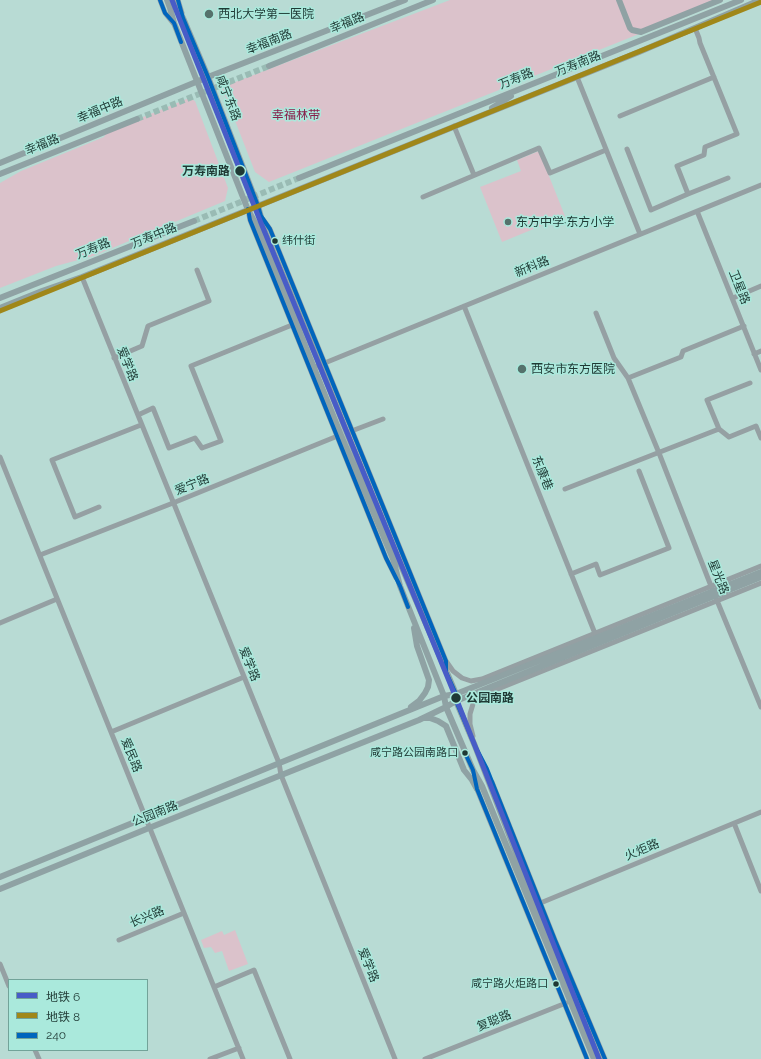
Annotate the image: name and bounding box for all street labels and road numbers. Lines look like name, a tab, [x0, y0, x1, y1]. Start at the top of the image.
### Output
street label: 幸福路	[328, 10, 366, 36]
street label: 幸福南路	[244, 27, 294, 57]
street label: 万寿南路	[553, 48, 603, 80]
street label: 万寿路	[497, 66, 535, 92]
street label: 咸宁东路	[213, 73, 243, 123]
street label: 幸福中路	[75, 94, 125, 126]
street label: 幸福路	[23, 132, 61, 158]
street label: 万寿中路	[129, 220, 179, 252]
street label: 万寿路	[74, 236, 112, 262]
street label: 新科路	[513, 254, 551, 280]
street label: 卫星路	[726, 268, 752, 306]
street label: 爱学路	[114, 345, 140, 383]
street label: 东康巷	[529, 454, 555, 492]
street label: 爱宁路	[173, 472, 211, 498]
street label: 星光路	[705, 558, 731, 596]
street label: 爱学路	[236, 645, 262, 683]
street label: 爱民路	[118, 736, 144, 774]
street label: 公园南路	[130, 798, 180, 830]
street label: 火炬路	[623, 836, 661, 864]
street label: 长兴路	[128, 903, 166, 931]
street label: 爱学路	[355, 946, 381, 984]
street label: 复聪路	[475, 1008, 513, 1034]

